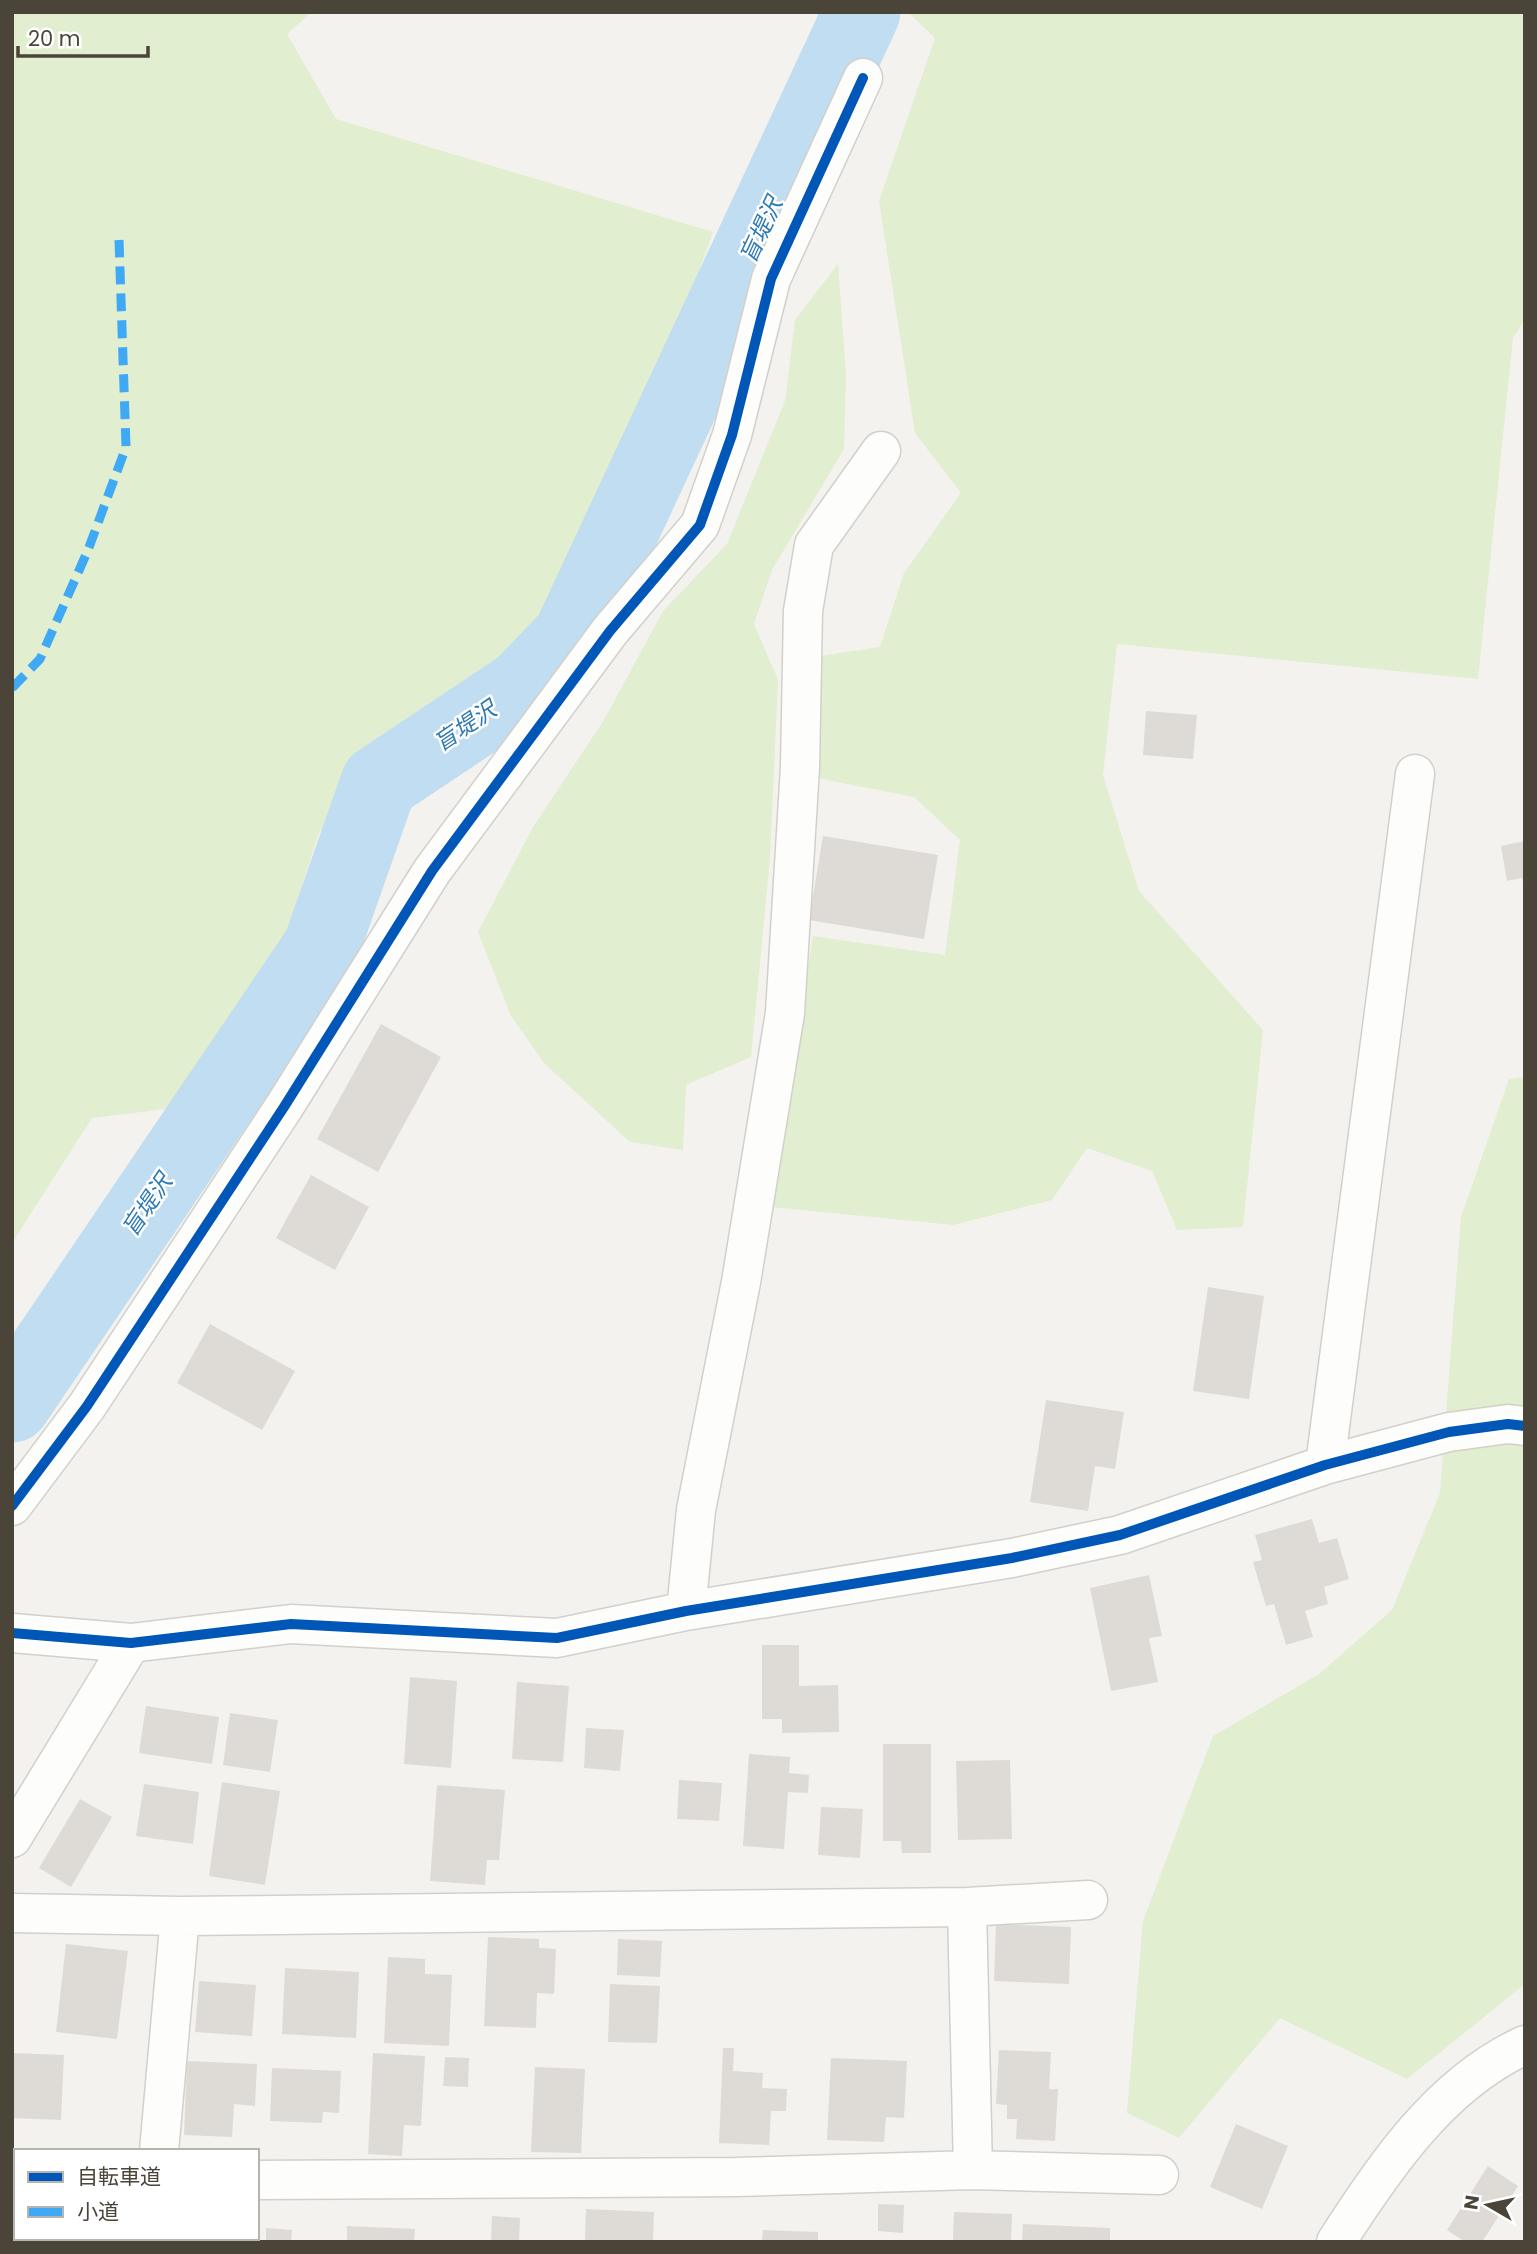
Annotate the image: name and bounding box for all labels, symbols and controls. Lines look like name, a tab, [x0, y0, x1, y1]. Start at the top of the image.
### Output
scale bar	[18, 14, 147, 58]
text: 20 m	[28, 24, 81, 53]
water label: 盲堤沢	[732, 189, 791, 268]
water label: 盲堤沢	[427, 692, 505, 759]
water label: 盲堤沢	[114, 1165, 181, 1243]
legend	[14, 2149, 259, 2240]
text: 自転車道	[77, 2162, 161, 2191]
north arrow	[1453, 2170, 1523, 2240]
text: N	[1457, 2193, 1486, 2212]
text: 小道	[77, 2197, 119, 2226]

